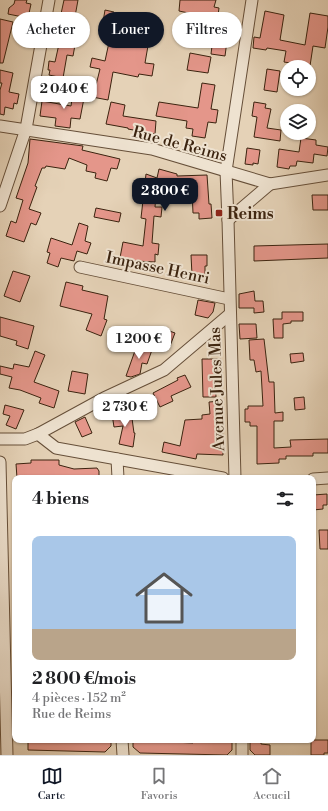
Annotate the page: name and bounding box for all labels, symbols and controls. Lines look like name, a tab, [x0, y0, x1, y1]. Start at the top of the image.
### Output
chip: Acheter	[12, 12, 90, 48]
chip: Louer	[98, 12, 164, 48]
chip: Filtres	[172, 12, 242, 48]
map controls	[280, 60, 316, 140]
button: locate	[280, 60, 316, 96]
pin: 2 040 €	[27, 76, 101, 110]
text: 2 040 €	[40, 81, 88, 97]
button: layers	[280, 104, 316, 140]
street label: Rue de Reims	[130, 122, 229, 166]
pin: 2 800 €	[128, 178, 202, 212]
text: 2 800 €	[141, 183, 189, 199]
place label: Reims	[227, 204, 274, 224]
marker: Reims	[214, 208, 224, 218]
street label: Impasse Henri	[104, 247, 212, 289]
pin: 1 200 €	[102, 326, 176, 360]
street label: Avenue Jules Mas	[205, 326, 229, 452]
text: 1 200 €	[116, 331, 162, 347]
pin: 2 730 €	[88, 394, 162, 428]
text: 2 730 €	[102, 399, 148, 415]
text: 4 biens	[32, 488, 89, 510]
icon: filters	[274, 488, 296, 510]
icon: home	[128, 562, 200, 634]
text: 2 800 €/mois	[32, 668, 136, 690]
text: 4 pièces · 152 m²	[32, 690, 126, 706]
text: Rue de Reims	[32, 706, 111, 722]
tab: Carte	[38, 765, 65, 803]
tab: Favoris	[141, 765, 178, 803]
tab: Accueil	[253, 765, 290, 803]

